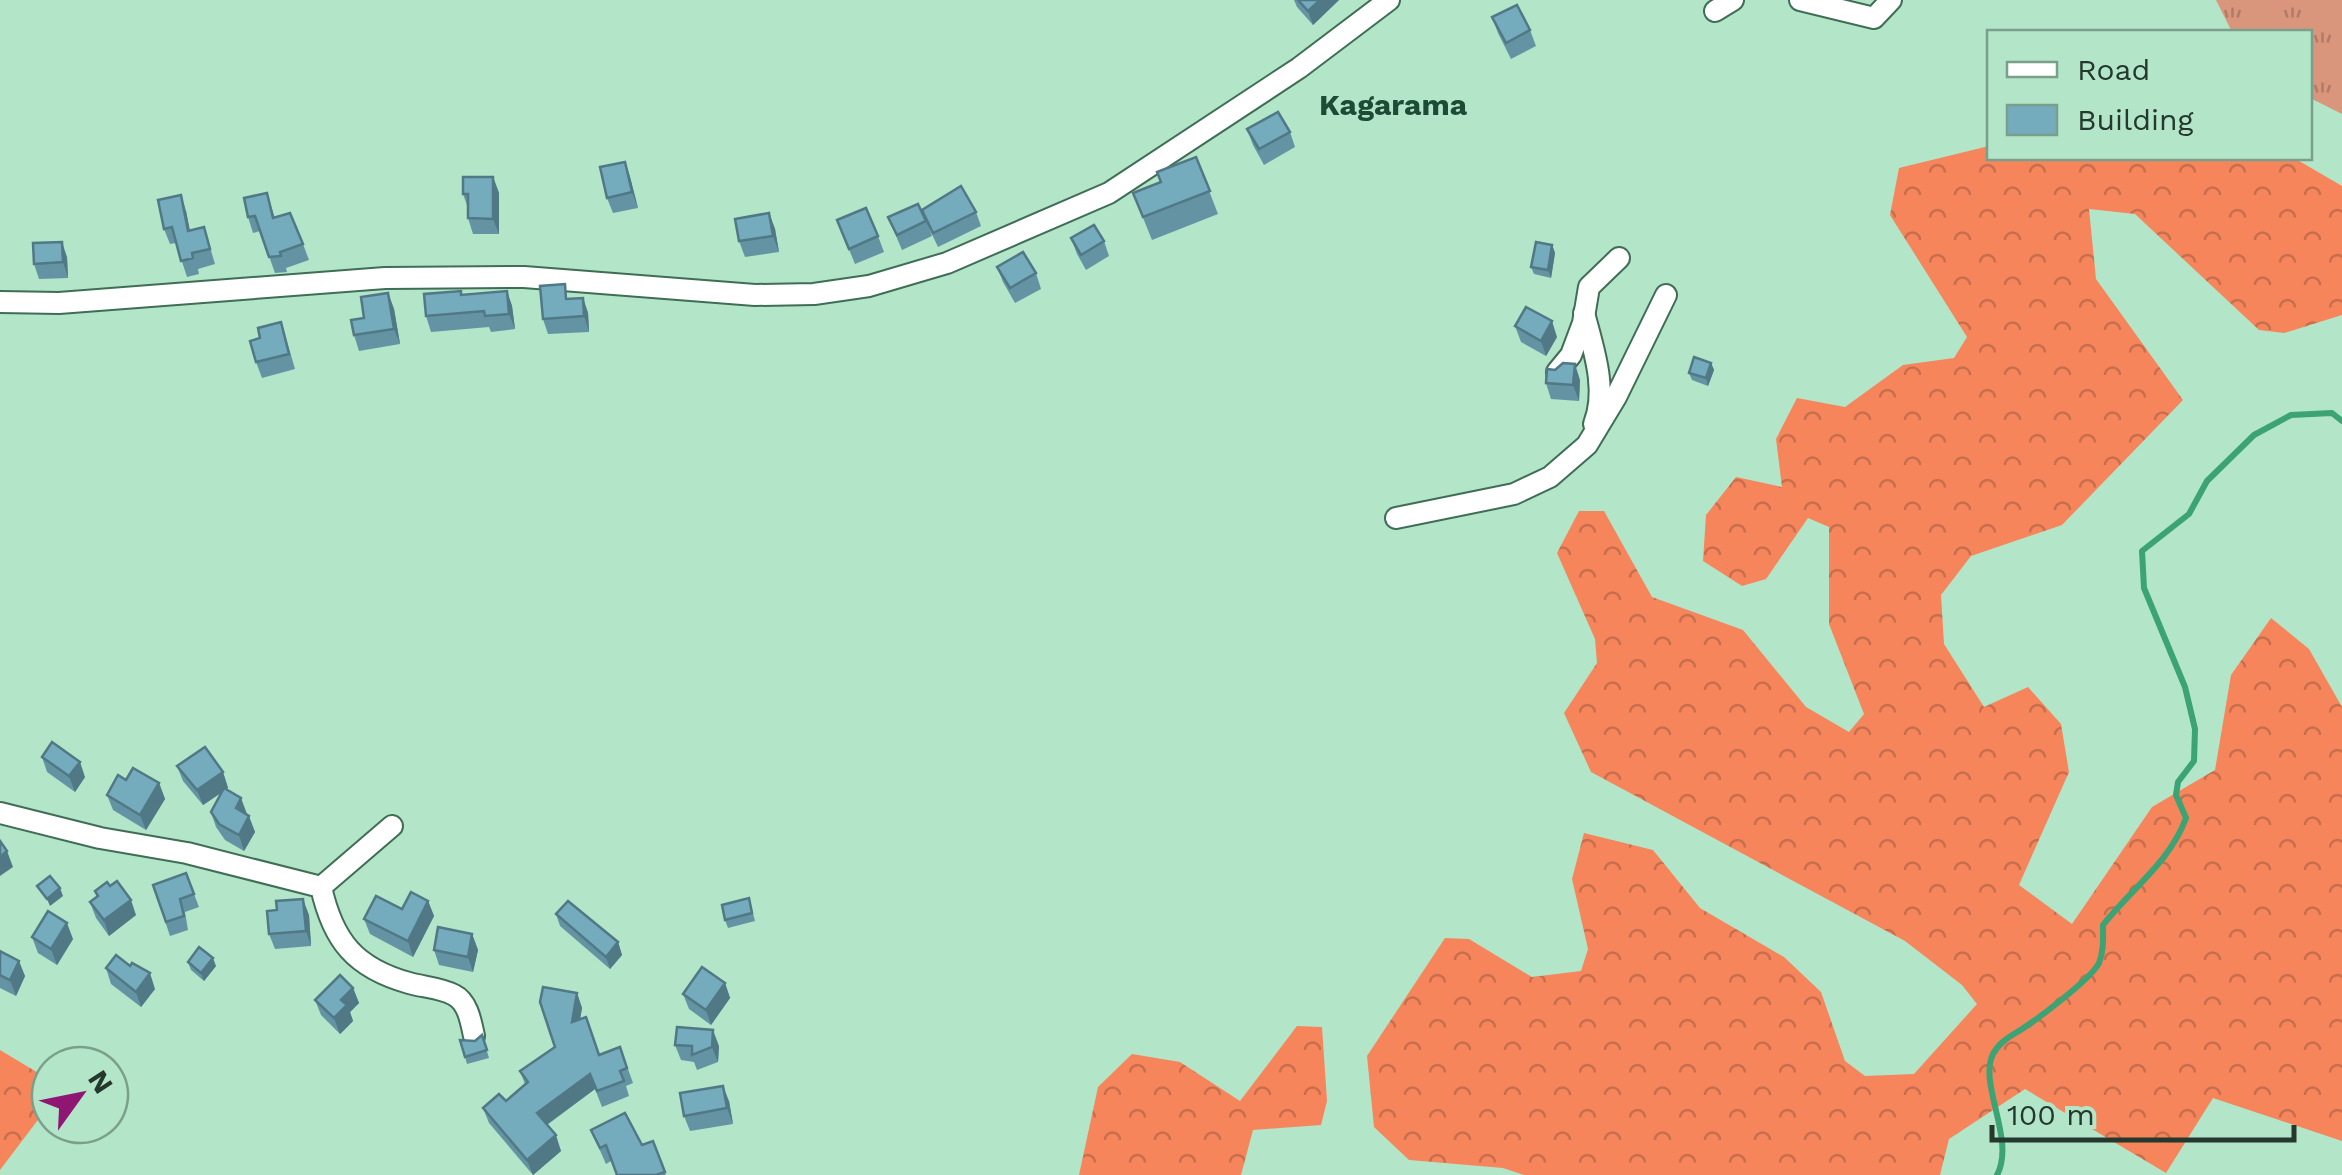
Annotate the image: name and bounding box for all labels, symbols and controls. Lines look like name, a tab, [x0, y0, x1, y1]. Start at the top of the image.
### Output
legend	[1987, 30, 2312, 160]
text: Road	[2077, 52, 2150, 87]
district label: Kagarama	[1319, 87, 1468, 122]
text: Building	[2077, 102, 2194, 137]
north arrow	[30, 1045, 130, 1145]
text: N	[81, 1064, 120, 1099]
scale bar	[1992, 1080, 2294, 1142]
text: 100 m	[2007, 1097, 2095, 1132]

